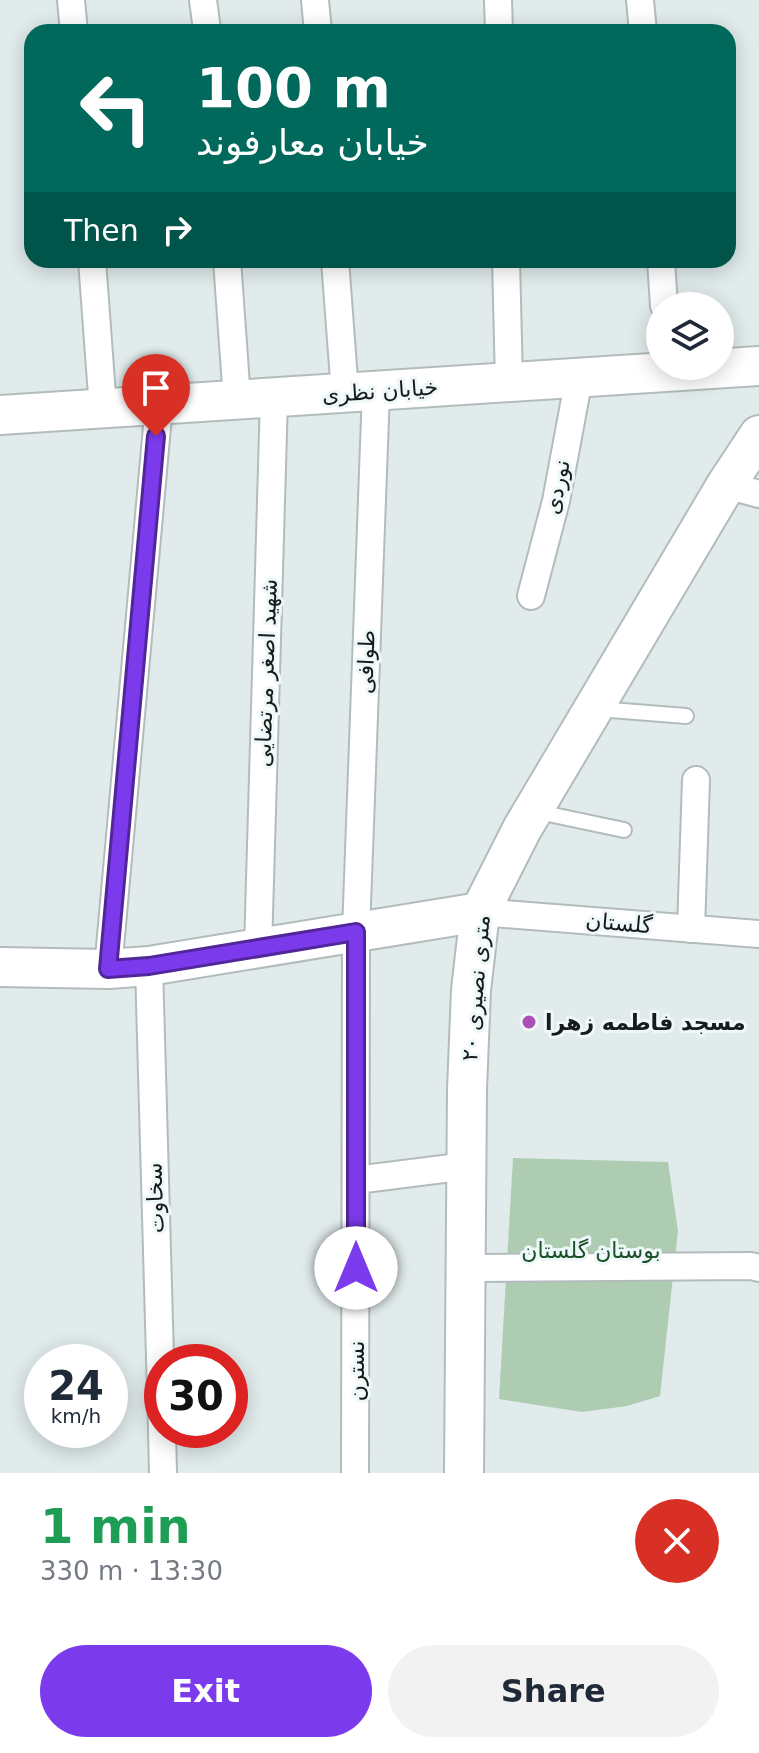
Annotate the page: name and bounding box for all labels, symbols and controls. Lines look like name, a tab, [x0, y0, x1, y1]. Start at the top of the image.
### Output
text: 100 m	[196, 55, 391, 120]
icon: left	[64, 56, 168, 160]
text: خیابان معارفوند	[196, 122, 429, 163]
icon: right	[155, 208, 199, 252]
text: Then	[64, 213, 139, 248]
map controls	[646, 292, 734, 380]
button: layers	[646, 292, 734, 380]
pin	[122, 354, 190, 436]
icon: arrive	[134, 366, 178, 410]
street label: خیابان نظری	[321, 374, 439, 408]
street label: نوردی	[539, 457, 575, 517]
street label: شهید اصغر مرتضایی	[250, 578, 282, 768]
street label: طوافی	[352, 630, 380, 694]
street label: گلستان	[585, 908, 654, 938]
street label: ۲۰ متری نصیری	[457, 914, 495, 1062]
place label: مسجد فاطمه زهرا	[545, 1010, 746, 1036]
marker: مسجد فاطمه زهرا	[520, 1013, 538, 1031]
street label: سخاوت	[141, 1162, 169, 1234]
position arrow	[314, 1226, 398, 1310]
park label: بوستان گلستان	[521, 1238, 661, 1263]
street label: نسترن	[344, 1341, 369, 1401]
speed limit sign: 30	[144, 1344, 248, 1448]
text: 24	[48, 1363, 104, 1409]
text: km/h	[51, 1404, 101, 1428]
text: 1 min	[40, 1498, 191, 1554]
button: close	[635, 1499, 719, 1583]
text: 330 m · 13:30	[40, 1556, 223, 1586]
button: Exit	[40, 1645, 372, 1737]
button: Share	[388, 1645, 719, 1737]

